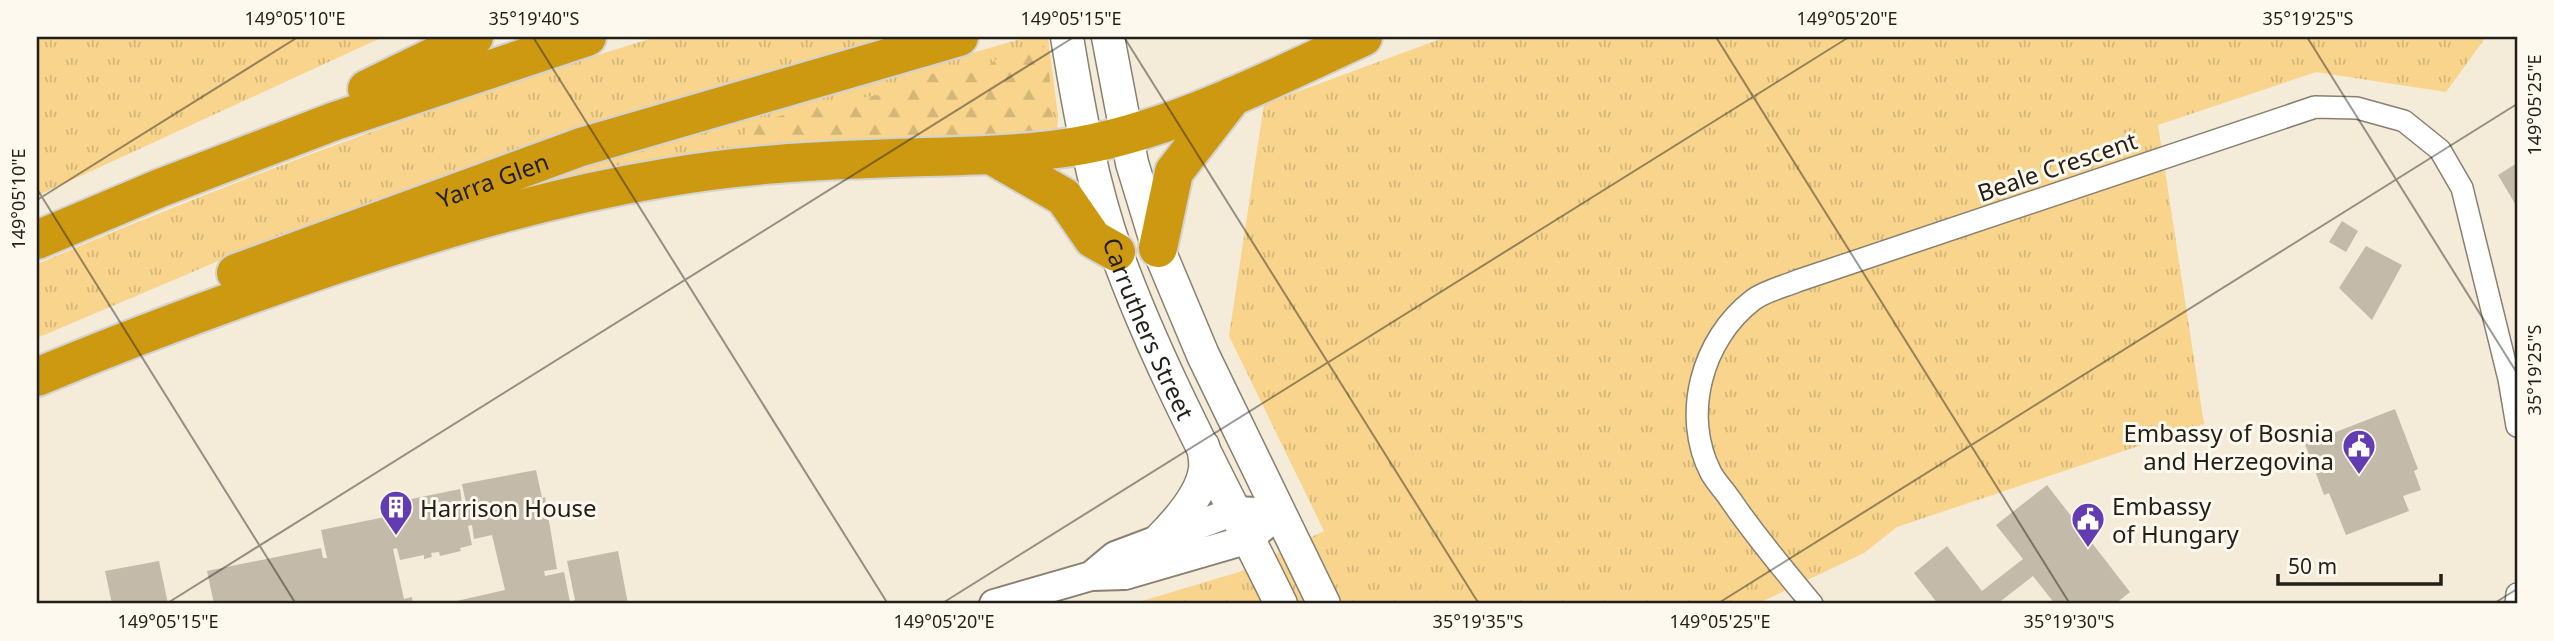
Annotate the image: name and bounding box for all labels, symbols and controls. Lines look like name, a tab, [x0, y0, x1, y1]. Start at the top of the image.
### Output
text: 149°05'10"E	[244, 6, 346, 30]
text: 35°19'40"S	[489, 6, 579, 30]
text: 149°05'15"E	[1020, 6, 1122, 30]
text: 149°05'20"E	[1796, 6, 1898, 30]
text: 35°19'25"S	[2263, 6, 2353, 30]
text: 149°05'25"E	[2522, 54, 2546, 156]
street label: Beale Crescent	[1973, 123, 2142, 209]
street label: Yarra Glen	[432, 144, 553, 215]
text: 149°05'10"E	[6, 148, 30, 250]
street label: Carruthers Street	[1096, 233, 1203, 425]
text: 35°19'25"S	[2522, 325, 2546, 415]
place label: Embassy of Bosnia and Herzegovina	[2123, 416, 2334, 477]
public building icon: Embassy of Bosnia and Herzegovina	[2340, 427, 2378, 476]
building icon: Harrison House	[377, 488, 415, 537]
place label: Embassy of Hungary	[2112, 489, 2240, 550]
place label: Harrison House	[420, 491, 597, 524]
public building icon: Embassy of Hungary	[2069, 500, 2107, 549]
scale bar	[2278, 543, 2440, 587]
text: 50 m	[2288, 552, 2337, 580]
text: 149°05'15"E	[117, 609, 219, 633]
text: 149°05'20"E	[893, 609, 995, 633]
text: 35°19'35"S	[1433, 609, 1523, 633]
text: 149°05'25"E	[1669, 609, 1771, 633]
text: 35°19'30"S	[2024, 609, 2114, 633]

